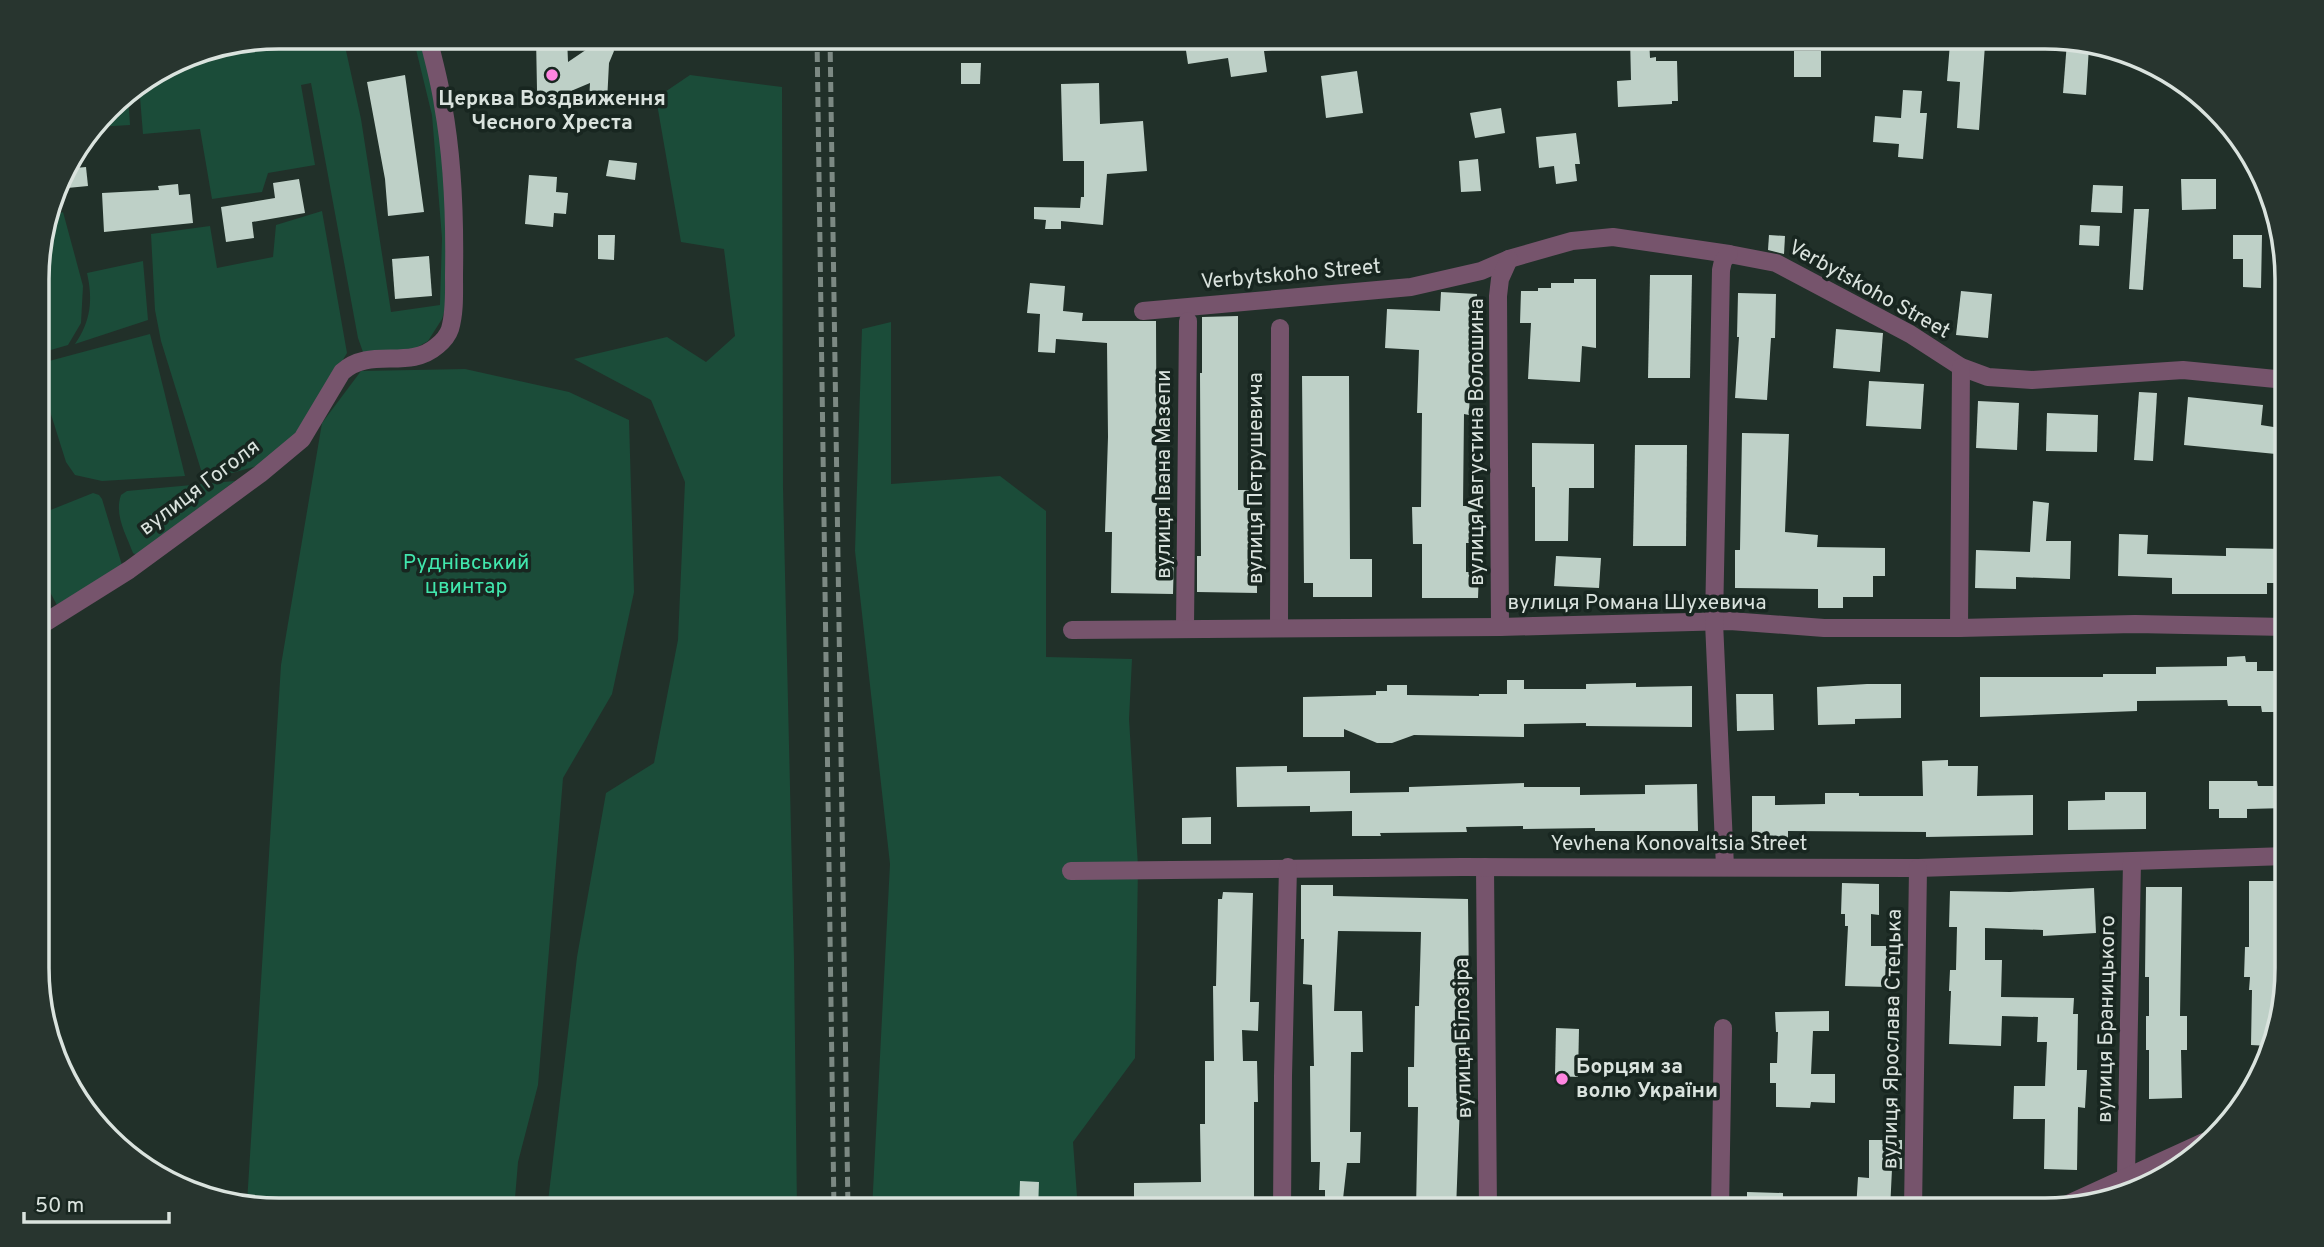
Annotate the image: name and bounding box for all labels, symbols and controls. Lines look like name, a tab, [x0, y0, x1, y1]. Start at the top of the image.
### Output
marker: Церква Воздвиження Чесного Хреста	[544, 67, 560, 83]
place label: Церква Воздвиження Чесного Хреста	[438, 86, 666, 137]
street label: Verbytskoho Street	[1783, 234, 1955, 346]
street label: Verbytskoho Street	[1200, 254, 1382, 296]
street label: вулиця Августина Волошина	[1464, 298, 1491, 586]
street label: вулиця Івана Мазепи	[1151, 369, 1178, 579]
street label: вулиця Петрушевича	[1243, 372, 1270, 584]
street label: вулиця Гоголя	[134, 434, 266, 542]
park label: Руднівський цвинтар	[403, 550, 529, 601]
street label: вулиця Романа Шухевича	[1507, 590, 1767, 617]
street label: Yevhena Konovaltsia Street	[1551, 831, 1807, 858]
street label: вулиця Ярослава Стецька	[1877, 909, 1909, 1169]
street label: вулиця Браницького	[2092, 915, 2122, 1123]
street label: вулиця Білозіра	[1449, 957, 1479, 1119]
place label: Борцям за волю України	[1576, 1054, 1718, 1105]
marker: Борцям за волю України	[1554, 1071, 1570, 1087]
scale bar	[24, 1180, 170, 1224]
text: 50 m	[35, 1193, 84, 1220]

